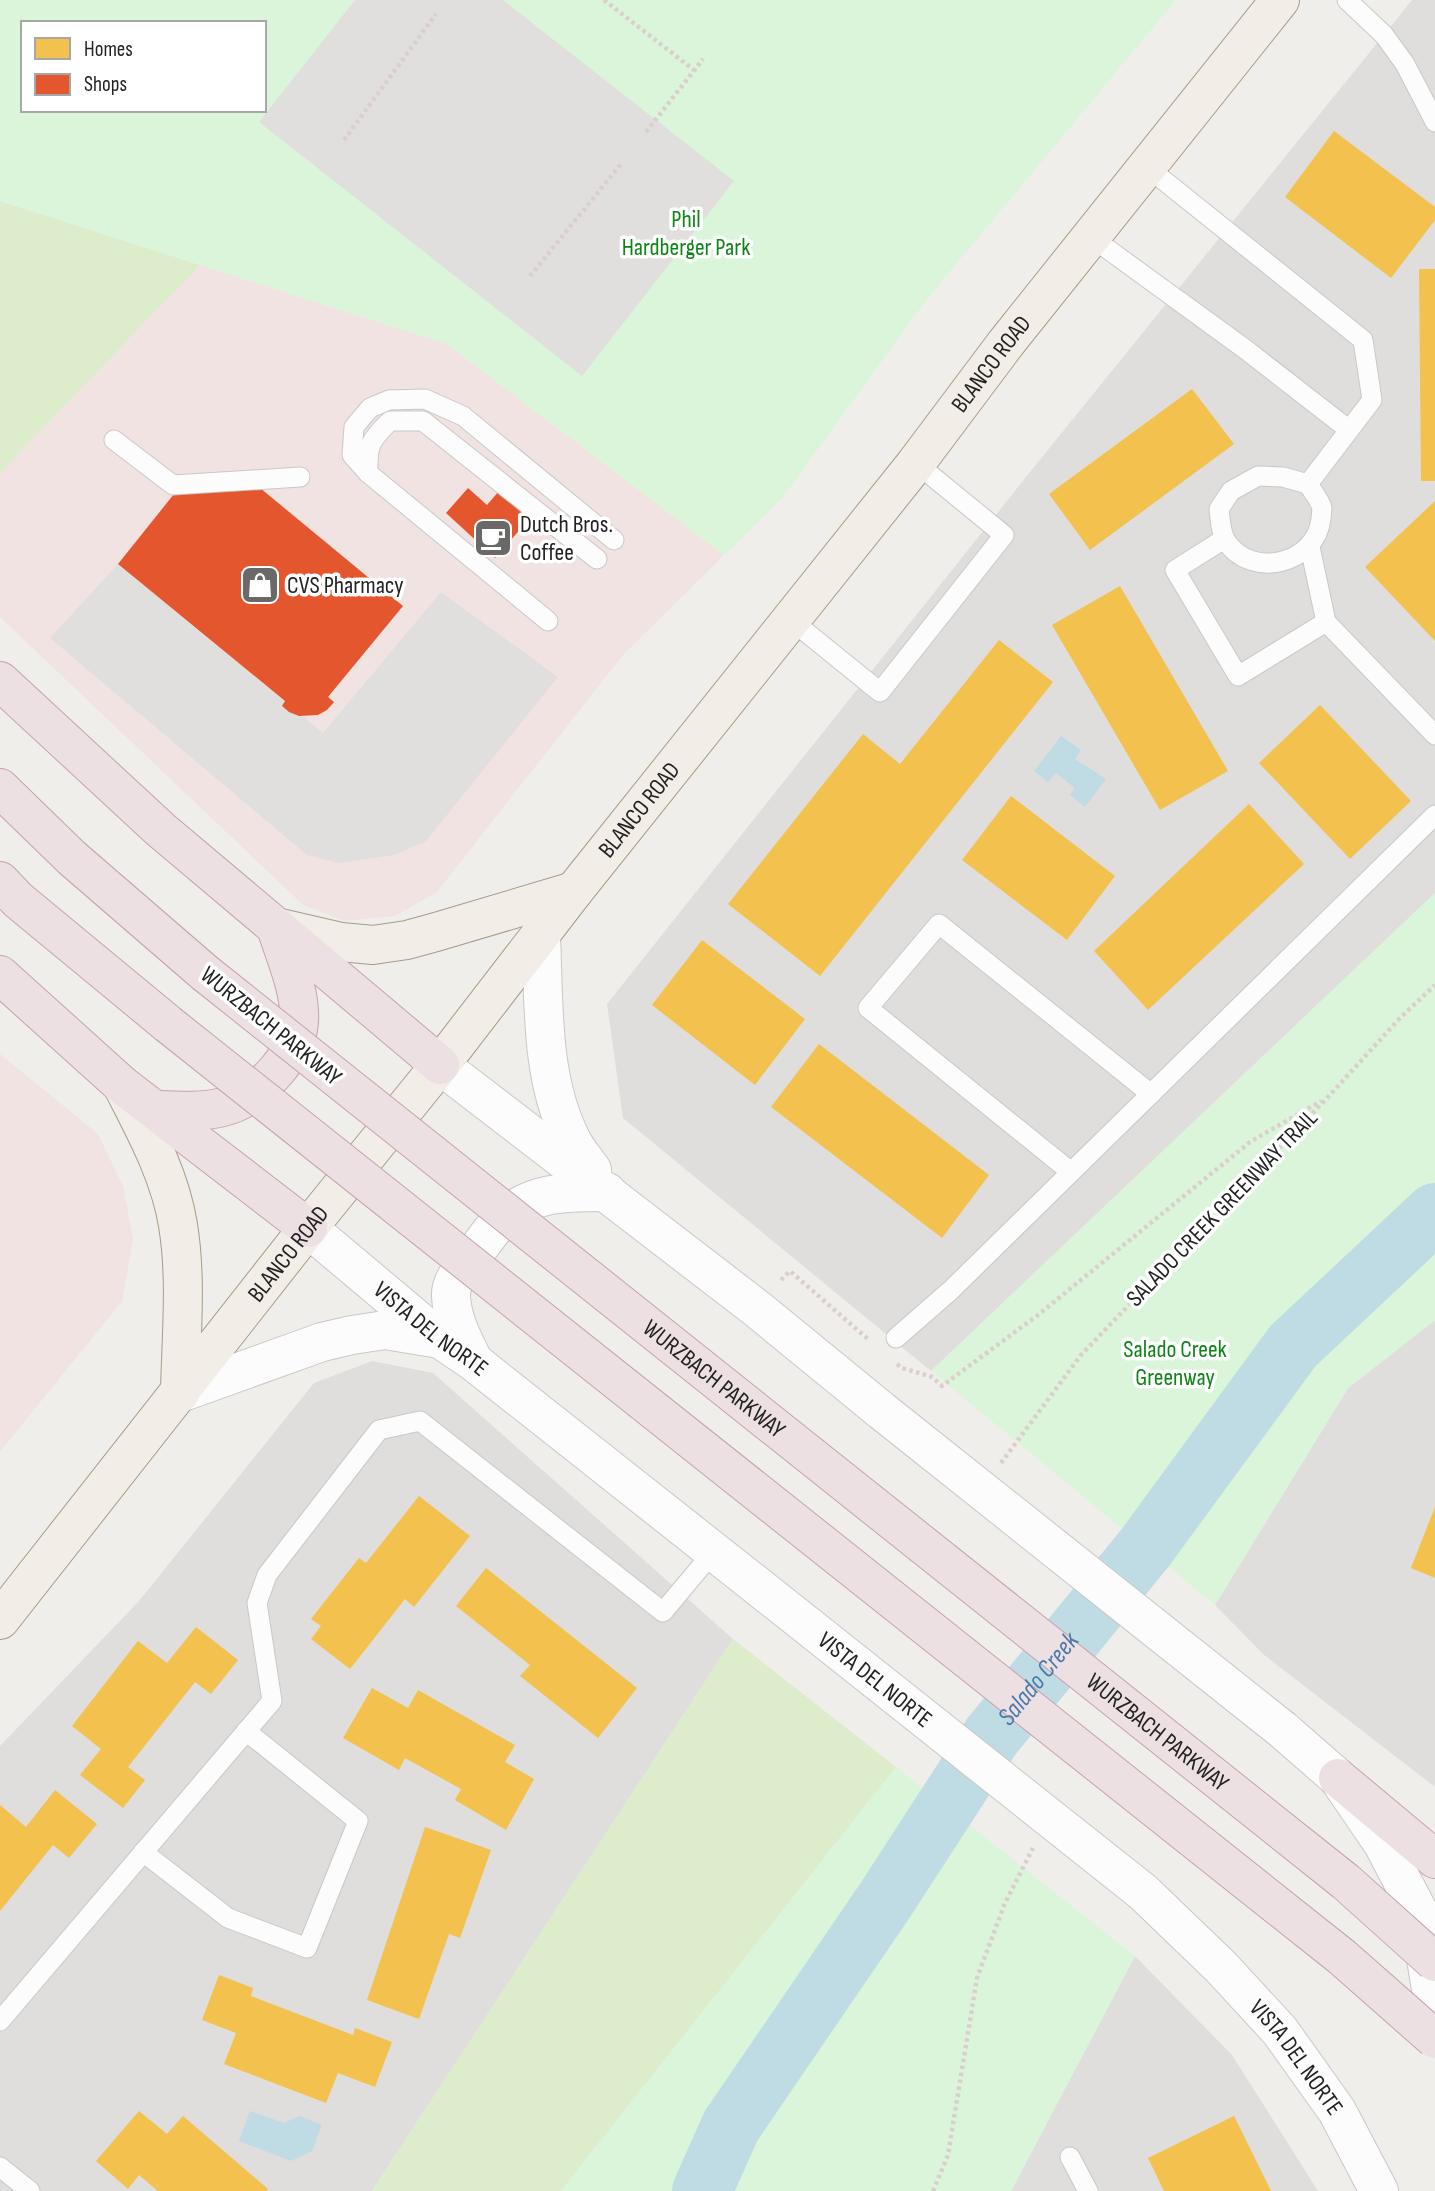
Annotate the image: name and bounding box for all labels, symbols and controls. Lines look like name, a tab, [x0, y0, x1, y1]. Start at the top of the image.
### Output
legend	[21, 21, 266, 112]
text: Homes	[84, 37, 133, 62]
text: Shops	[84, 72, 127, 97]
park label: Phil Hardberger Park	[622, 205, 750, 262]
street label: BLANCO ROAD	[945, 309, 1037, 418]
place label: Dutch Bros. Coffee	[520, 510, 613, 567]
cafe icon: Dutch Bros. Coffee	[472, 517, 514, 559]
shop icon: CVS Pharmacy	[239, 564, 281, 606]
place label: CVS Pharmacy	[287, 571, 404, 600]
street label: BLANCO ROAD	[592, 756, 686, 863]
street label: WURZBACH PARKWAY	[195, 960, 347, 1092]
street label: SALADO CREEK GREENWAY TRAIL	[1120, 1103, 1324, 1313]
street label: BLANCO ROAD	[241, 1200, 335, 1307]
street label: VISTA DEL NORTE	[368, 1275, 494, 1382]
street label: WURZBACH PARKWAY	[637, 1313, 791, 1444]
park label: Salado Creek Greenway	[1123, 1335, 1227, 1392]
street label: VISTA DEL NORTE	[812, 1625, 938, 1734]
water label: Salado Creek	[991, 1625, 1086, 1732]
street label: WURZBACH PARKWAY	[1081, 1667, 1234, 1797]
street label: VISTA DEL NORTE	[1244, 1993, 1350, 2120]

